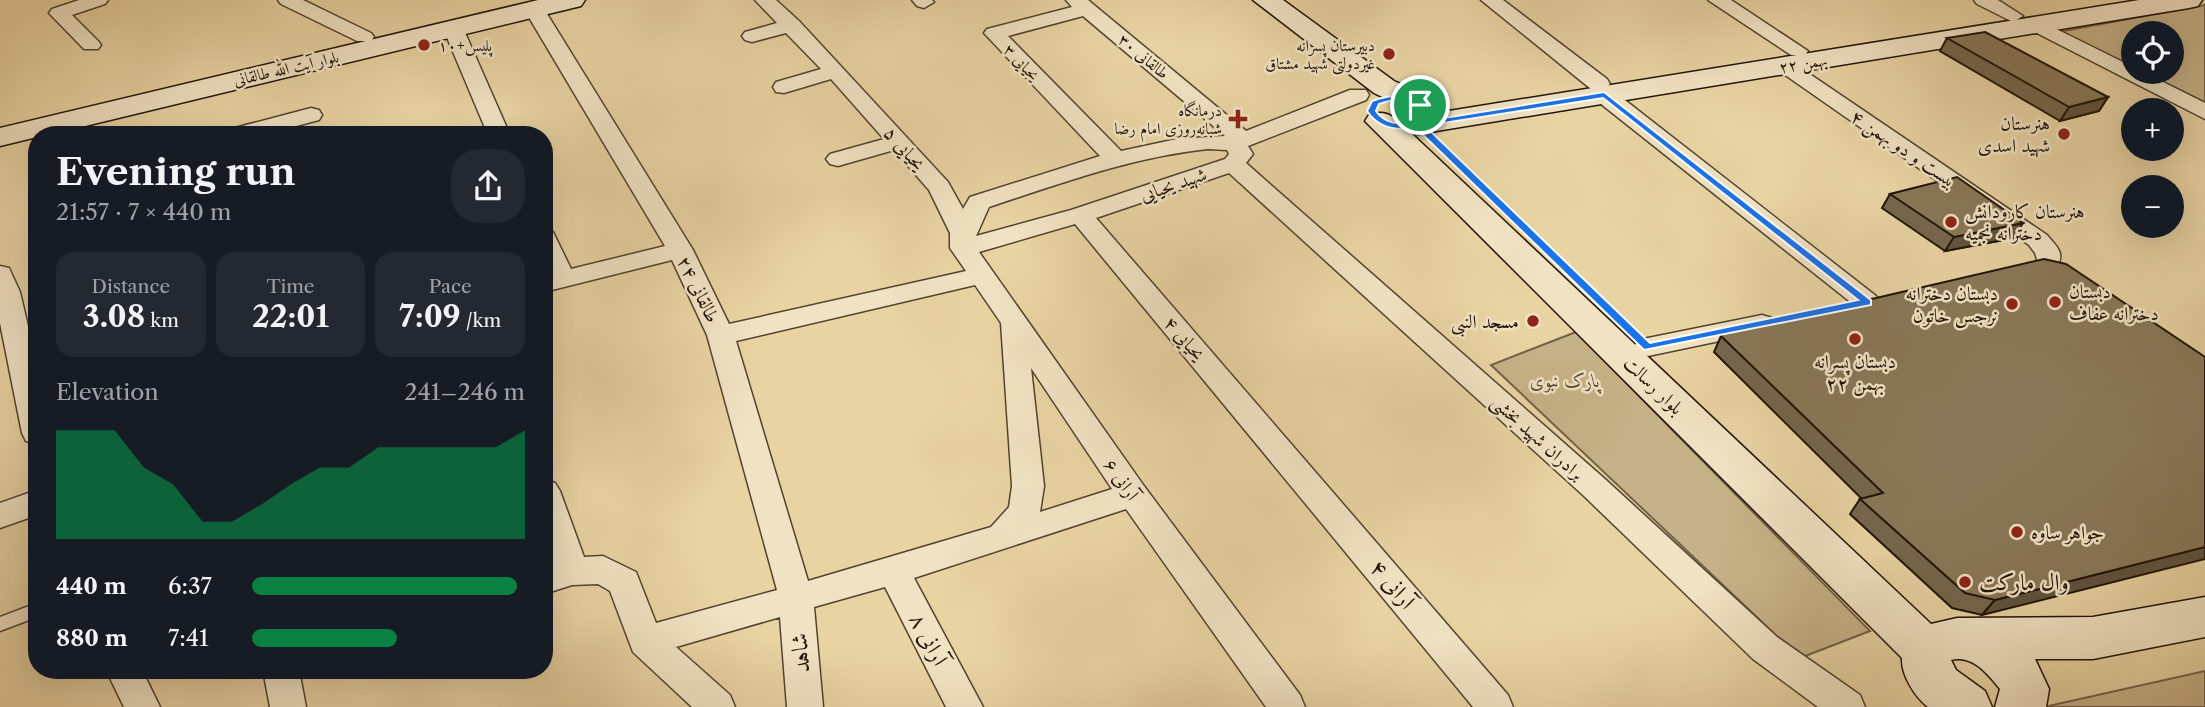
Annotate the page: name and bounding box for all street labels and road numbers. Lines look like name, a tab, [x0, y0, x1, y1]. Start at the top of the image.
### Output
street label: طالقانی ۳۰	[1115, 29, 1173, 83]
street label: یحیایی ۳	[999, 40, 1045, 86]
street label: بلوار آیت الله طالقانی	[231, 44, 341, 91]
street label: ۲۲ بهمن	[1777, 49, 1829, 79]
street label: بیست و دو بهمن ۴	[1845, 105, 1961, 194]
street label: یحیایی ۵	[877, 122, 931, 177]
street label: شهید یحیایی	[1137, 162, 1210, 208]
street label: طالقانی ۲۴	[673, 252, 725, 326]
street label: یحیایی ۴	[1158, 311, 1211, 367]
street label: بلوار رسالت	[1619, 351, 1688, 419]
street label: برادران شهید بخشی	[1485, 390, 1589, 487]
street label: آرانی ۶	[1099, 454, 1145, 506]
street label: آرانی ۴	[1364, 554, 1424, 617]
street label: آرانی ۸	[904, 608, 956, 673]
street label: شاهد	[784, 632, 816, 674]

